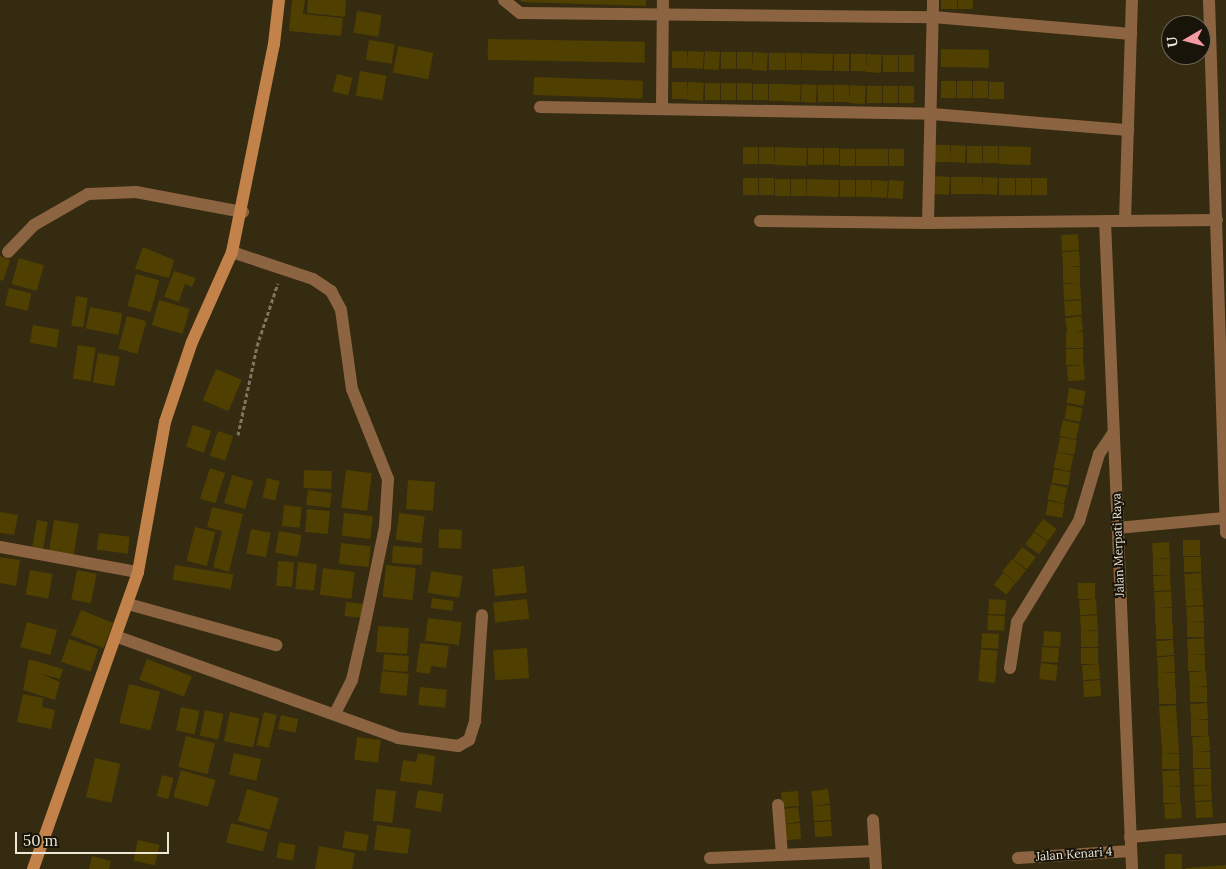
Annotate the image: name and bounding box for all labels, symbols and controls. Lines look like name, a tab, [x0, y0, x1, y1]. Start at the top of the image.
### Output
north arrow	[1161, 15, 1211, 65]
text: U	[1162, 35, 1182, 48]
street label: Jalan Merpati Raya	[1109, 493, 1127, 597]
scale bar	[18, 822, 171, 854]
text: 50 m	[23, 831, 58, 850]
street label: Jalan Kenari 4	[1035, 844, 1113, 864]

